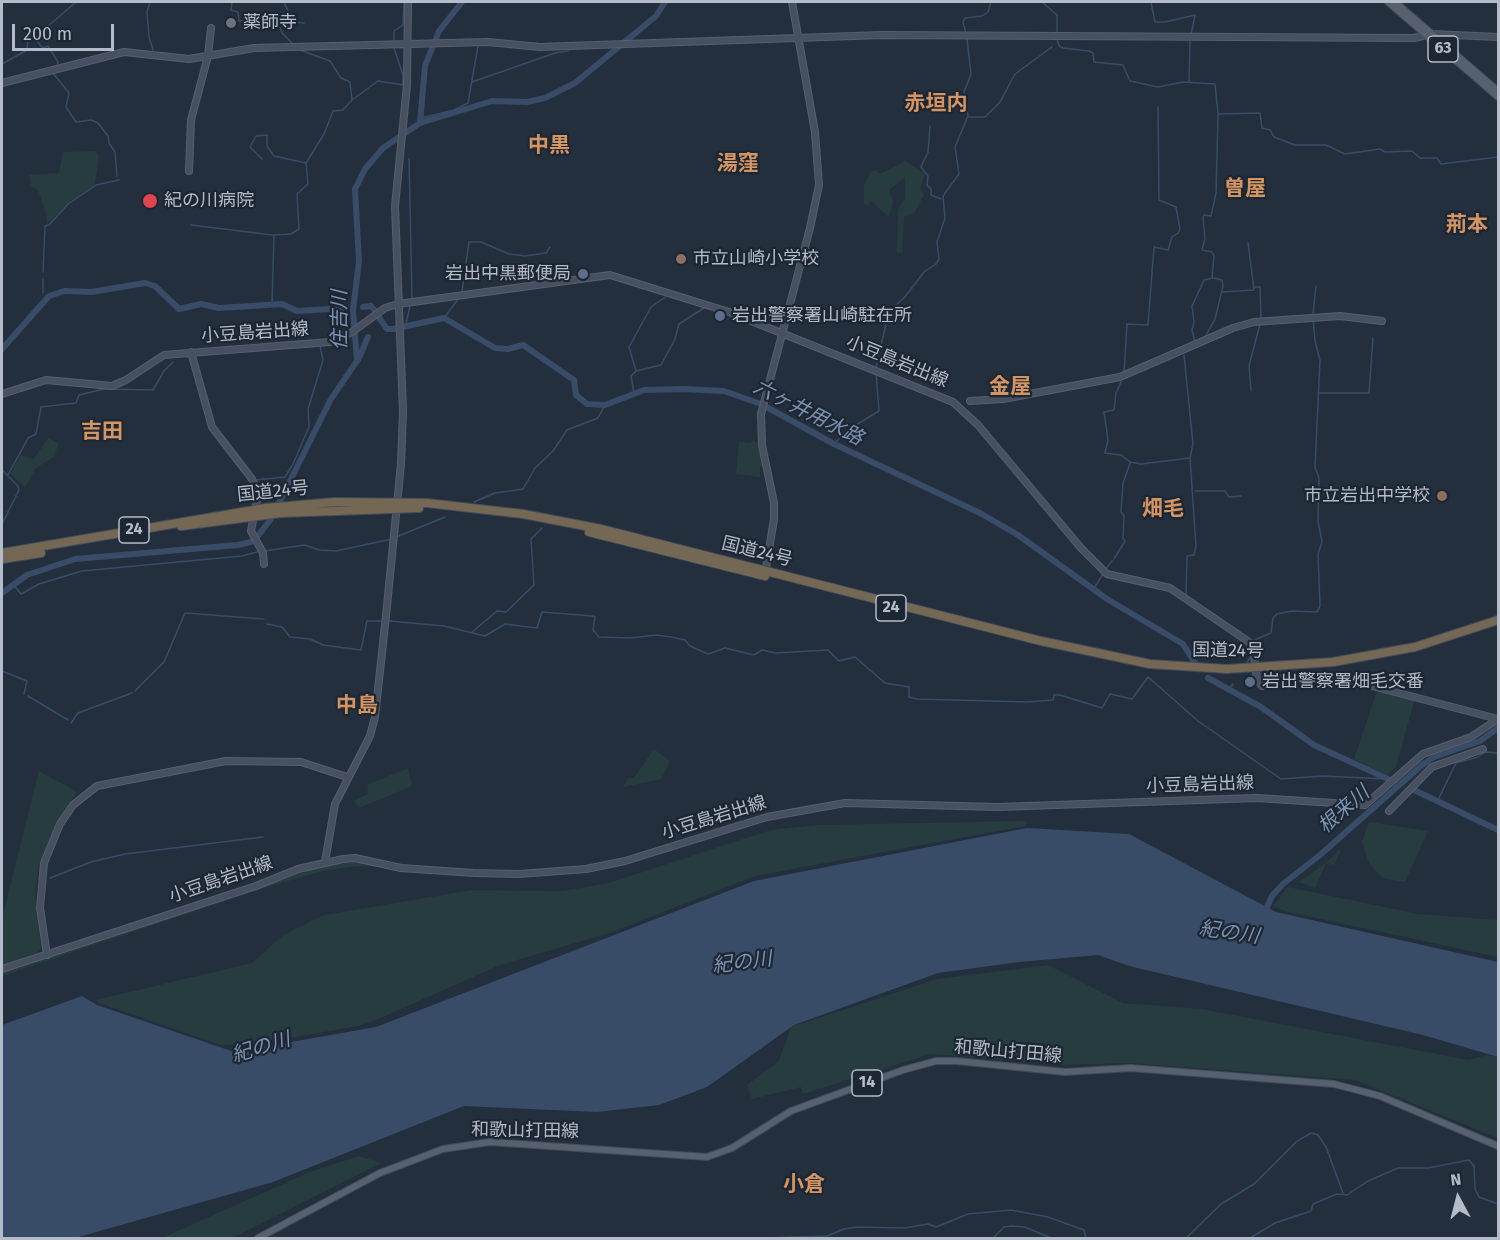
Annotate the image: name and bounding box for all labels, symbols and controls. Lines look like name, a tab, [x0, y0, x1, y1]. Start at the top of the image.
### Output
scale bar	[15, 12, 117, 50]
place label: 薬師寺	[243, 12, 297, 34]
marker: 薬師寺	[224, 16, 238, 30]
text: 200 m	[23, 23, 72, 45]
road number: 63	[1428, 36, 1458, 62]
district label: 赤垣内	[905, 91, 967, 117]
district label: 中黒	[528, 133, 570, 159]
district label: 湯窪	[717, 151, 759, 177]
district label: 曽屋	[1224, 176, 1266, 202]
place label: 紀の川病院	[164, 190, 254, 212]
marker: 紀の川病院	[141, 192, 159, 210]
district label: 荊本	[1446, 212, 1488, 238]
place label: 市立山崎小学校	[693, 248, 819, 270]
marker: 市立山崎小学校	[674, 252, 688, 266]
place label: 岩出中黒郵便局	[445, 263, 571, 285]
marker: 岩出中黒郵便局	[576, 267, 590, 281]
water label: 住吉川	[328, 290, 352, 350]
place label: 岩出警察署山崎駐在所	[732, 305, 912, 327]
marker: 岩出警察署山崎駐在所	[713, 309, 727, 323]
street label: 小豆島岩出線	[200, 318, 310, 348]
street label: 小豆島岩出線	[843, 332, 951, 392]
district label: 金屋	[989, 374, 1031, 400]
water label: 六ヶ井用水路	[749, 375, 867, 451]
district label: 吉田	[81, 419, 123, 445]
street label: 国道24号	[236, 477, 310, 507]
place label: 市立岩出中学校	[1304, 485, 1430, 507]
marker: 市立岩出中学校	[1435, 489, 1449, 503]
district label: 畑毛	[1142, 496, 1184, 522]
road number: 24	[119, 517, 149, 543]
street label: 国道24号	[719, 533, 795, 571]
road number: 24	[876, 595, 906, 621]
street label: 国道24号	[1192, 640, 1264, 662]
place label: 岩出警察署畑毛交番	[1262, 671, 1424, 693]
marker: 岩出警察署畑毛交番	[1243, 675, 1257, 689]
district label: 中島	[336, 693, 378, 719]
street label: 小豆島岩出線	[1146, 772, 1254, 798]
water label: 根来川	[1313, 781, 1375, 839]
street label: 小豆島岩出線	[659, 792, 769, 844]
street label: 小豆島岩出線	[166, 852, 276, 908]
water label: 紀の川	[1198, 917, 1260, 949]
water label: 紀の川	[711, 947, 773, 979]
water label: 紀の川	[229, 1028, 293, 1068]
street label: 和歌山打田線	[953, 1037, 1063, 1067]
road number: 14	[852, 1070, 882, 1096]
street label: 和歌山打田線	[471, 1119, 579, 1143]
north arrow	[1428, 1168, 1488, 1228]
text: N	[1449, 1170, 1462, 1190]
district label: 小倉	[783, 1172, 825, 1198]

